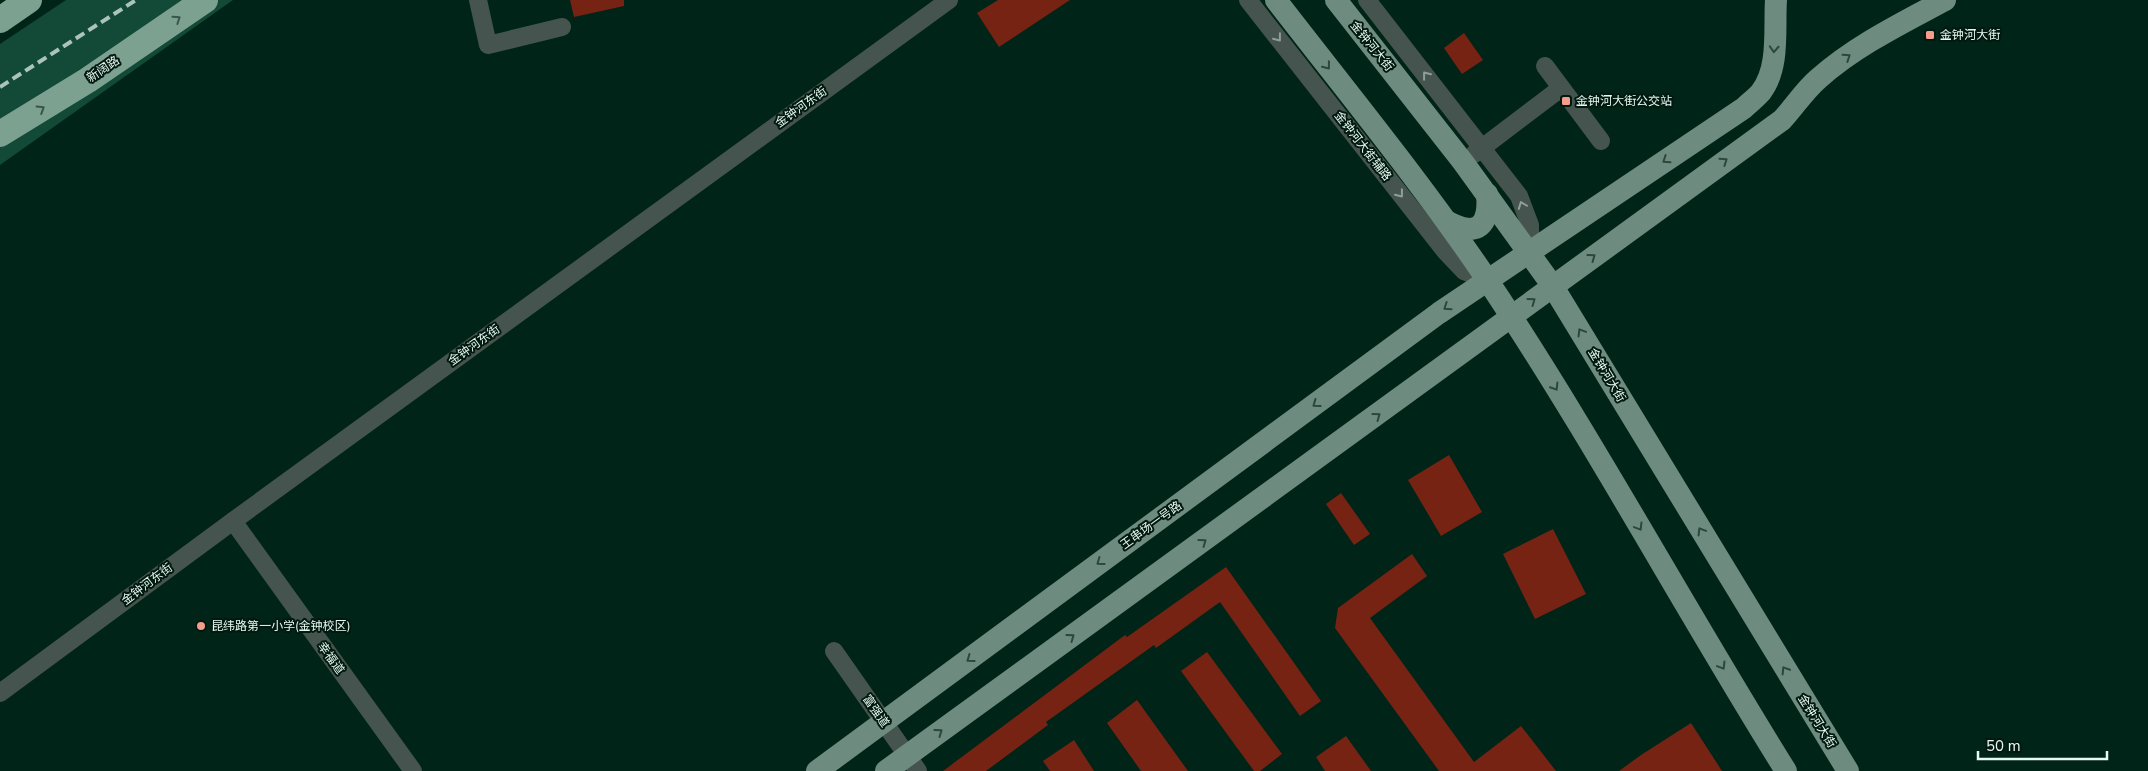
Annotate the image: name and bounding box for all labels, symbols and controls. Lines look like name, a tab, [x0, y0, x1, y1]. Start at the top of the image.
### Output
one-way arrow	[171, 16, 181, 25]
street label: 金钟河大街	[1347, 18, 1397, 74]
place label: 金钟河大街	[1940, 27, 2000, 43]
marker: 金钟河大街	[1924, 29, 1936, 41]
one-way arrow	[1272, 32, 1281, 42]
one-way arrow	[1768, 45, 1779, 53]
street label: 新阔路	[84, 52, 122, 86]
one-way arrow	[1841, 54, 1851, 63]
one-way arrow	[1322, 60, 1330, 69]
one-way arrow	[1422, 71, 1431, 80]
street label: 金钟河东街	[772, 83, 830, 131]
place label: 金钟河大街公交站	[1576, 93, 1672, 109]
marker: 金钟河大街公交站	[1560, 95, 1572, 107]
one-way arrow	[36, 105, 45, 115]
street label: 金钟河大街辅路	[1331, 108, 1395, 184]
one-way arrow	[1662, 153, 1671, 163]
one-way arrow	[1718, 158, 1727, 168]
one-way arrow	[1394, 188, 1403, 197]
one-way arrow	[1518, 201, 1528, 210]
one-way arrow	[1586, 254, 1596, 263]
one-way arrow	[1526, 298, 1536, 307]
one-way arrow	[1443, 301, 1452, 311]
street label: 金钟河东街	[445, 321, 503, 369]
one-way arrow	[1577, 329, 1587, 338]
street label: 金钟河大街	[1585, 345, 1629, 405]
one-way arrow	[1548, 382, 1558, 391]
one-way arrow	[1313, 398, 1322, 406]
one-way arrow	[1371, 413, 1380, 421]
street label: 王串场一号路	[1117, 497, 1185, 553]
one-way arrow	[1632, 521, 1642, 530]
one-way arrow	[1698, 527, 1708, 536]
one-way arrow	[1197, 539, 1207, 548]
one-way arrow	[1096, 556, 1106, 565]
street label: 金钟河东街	[118, 560, 176, 608]
place label: 昆纬路第一小学(金钟校区)	[211, 618, 351, 634]
marker: 昆纬路第一小学(金钟校区)	[195, 620, 207, 632]
one-way arrow	[1065, 634, 1075, 643]
street label: 幸福道	[314, 639, 348, 677]
one-way arrow	[967, 653, 976, 661]
one-way arrow	[1716, 660, 1726, 669]
one-way arrow	[1782, 666, 1792, 675]
street label: 金钟河大街	[1794, 691, 1840, 751]
street label: 富强道	[859, 692, 893, 730]
scale bar	[1978, 728, 2107, 760]
one-way arrow	[933, 729, 943, 738]
text: 50 m	[1986, 736, 2021, 756]

